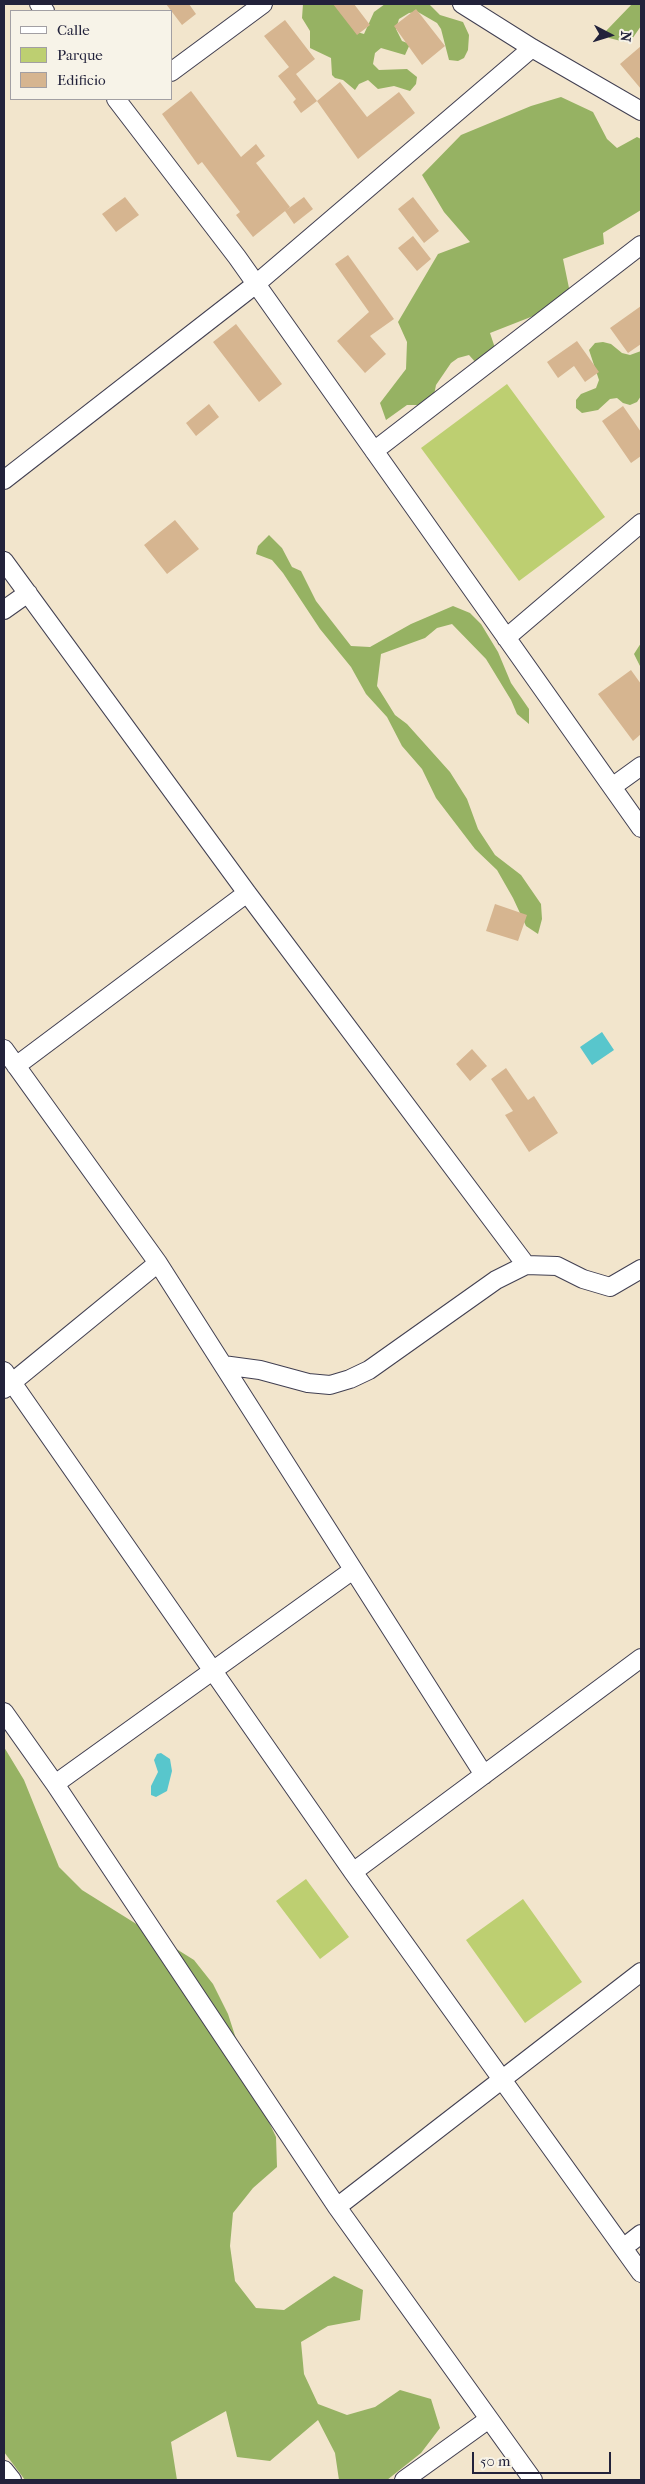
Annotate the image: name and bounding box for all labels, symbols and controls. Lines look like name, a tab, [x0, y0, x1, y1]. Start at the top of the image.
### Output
legend	[10, 10, 172, 100]
north arrow	[585, 10, 635, 60]
text: Calle	[57, 21, 90, 39]
text: N	[617, 30, 634, 42]
text: Parque	[57, 46, 103, 64]
text: Edificio	[57, 71, 106, 89]
scale bar	[475, 2442, 614, 2474]
text: 50 m	[480, 2452, 510, 2470]

